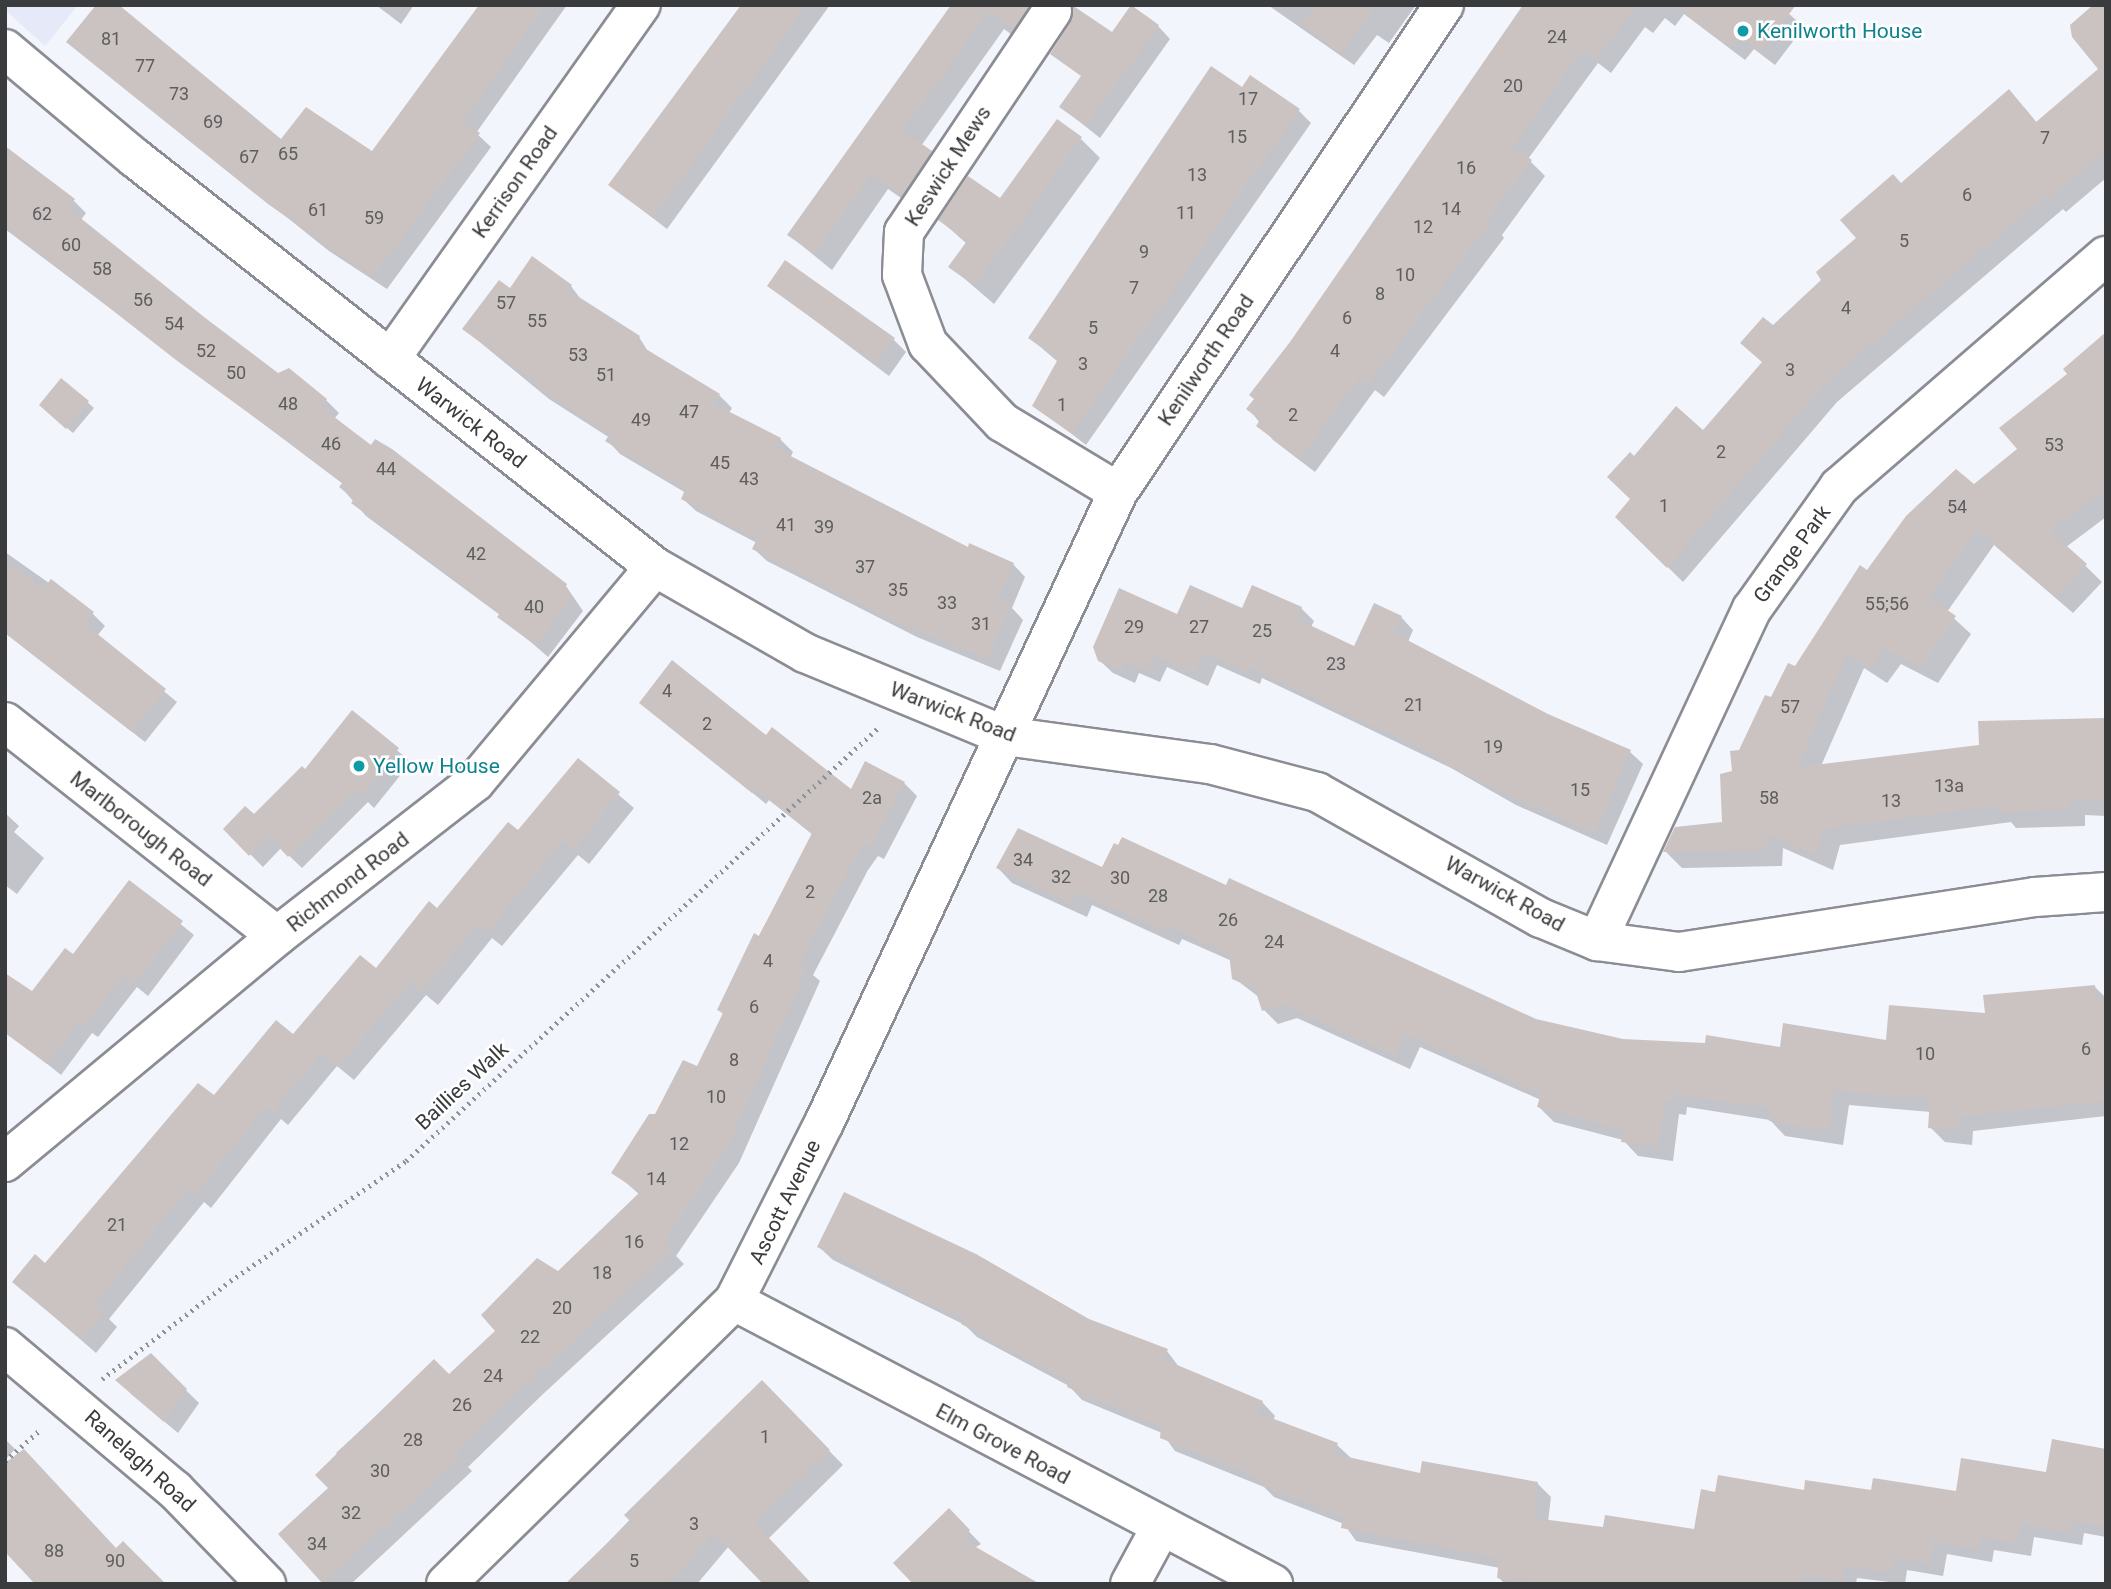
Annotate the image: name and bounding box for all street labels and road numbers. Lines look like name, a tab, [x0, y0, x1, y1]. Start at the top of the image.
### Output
street label: Keswick Mews	[900, 101, 996, 231]
street label: Kerrison Road	[467, 121, 563, 243]
street label: Kenilworth Road	[1153, 290, 1259, 430]
street label: Warwick Road	[411, 372, 531, 474]
street label: Grange Park	[1748, 500, 1836, 608]
street label: Warwick Road	[886, 676, 1020, 748]
street label: Marlborough Road	[65, 766, 217, 892]
street label: Richmond Road	[282, 827, 414, 937]
street label: Warwick Road	[1441, 851, 1569, 937]
street label: Baillies Walk	[410, 1037, 514, 1135]
street label: Ascott Avenue	[744, 1136, 826, 1268]
street label: Elm Grove Road	[932, 1398, 1074, 1490]
street label: Ranelagh Road	[79, 1405, 201, 1517]

